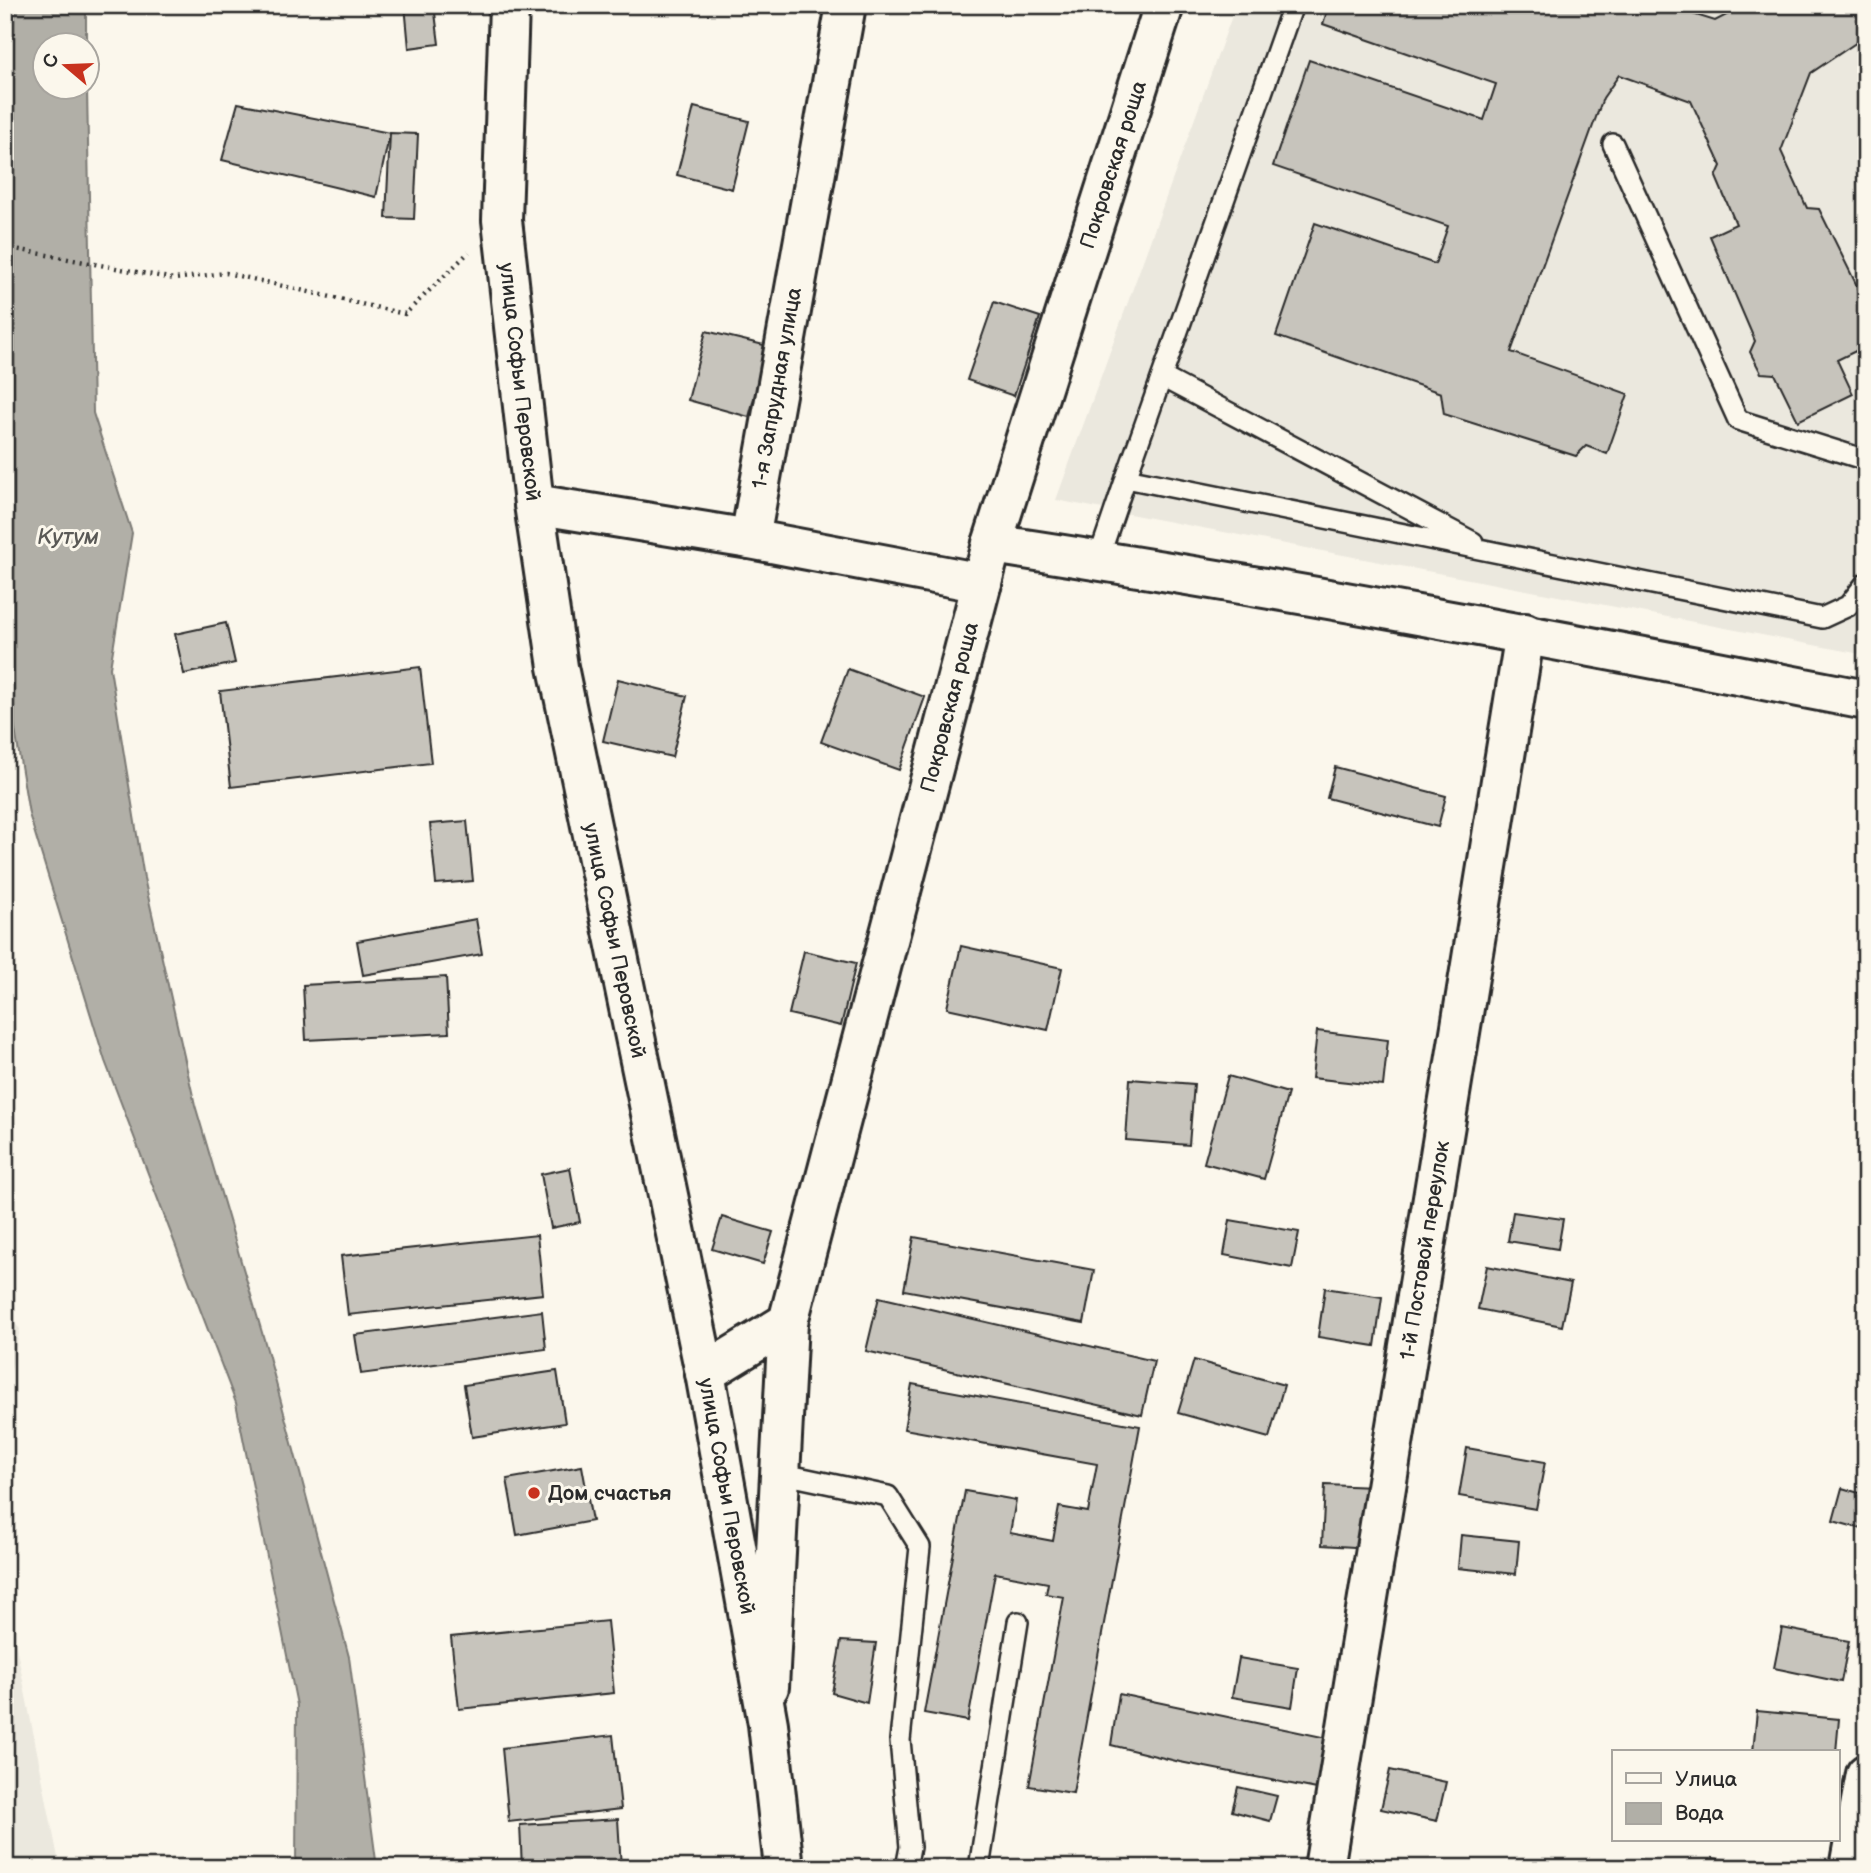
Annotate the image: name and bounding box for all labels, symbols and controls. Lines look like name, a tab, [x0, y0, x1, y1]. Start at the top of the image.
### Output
north arrow	[32, 32, 102, 102]
text: С	[38, 51, 64, 71]
street label: Покровская роща	[1075, 77, 1152, 252]
street label: улица Софьи Перовской	[494, 261, 546, 502]
street label: 1-я Запрудная улица	[747, 285, 807, 491]
water label: Кутум	[37, 523, 99, 551]
street label: Покровская роща	[915, 619, 984, 795]
street label: улица Софьи Перовской	[578, 821, 652, 1060]
street label: 1-й Постовой переулок	[1394, 1139, 1455, 1362]
street label: улица Софьи Перовской	[694, 1376, 761, 1616]
place label: Дом счастья	[548, 1481, 672, 1506]
marker: Дом счастья	[526, 1485, 542, 1501]
legend	[1612, 1750, 1840, 1842]
text: Улица	[1675, 1767, 1738, 1792]
text: Вода	[1675, 1801, 1724, 1826]

